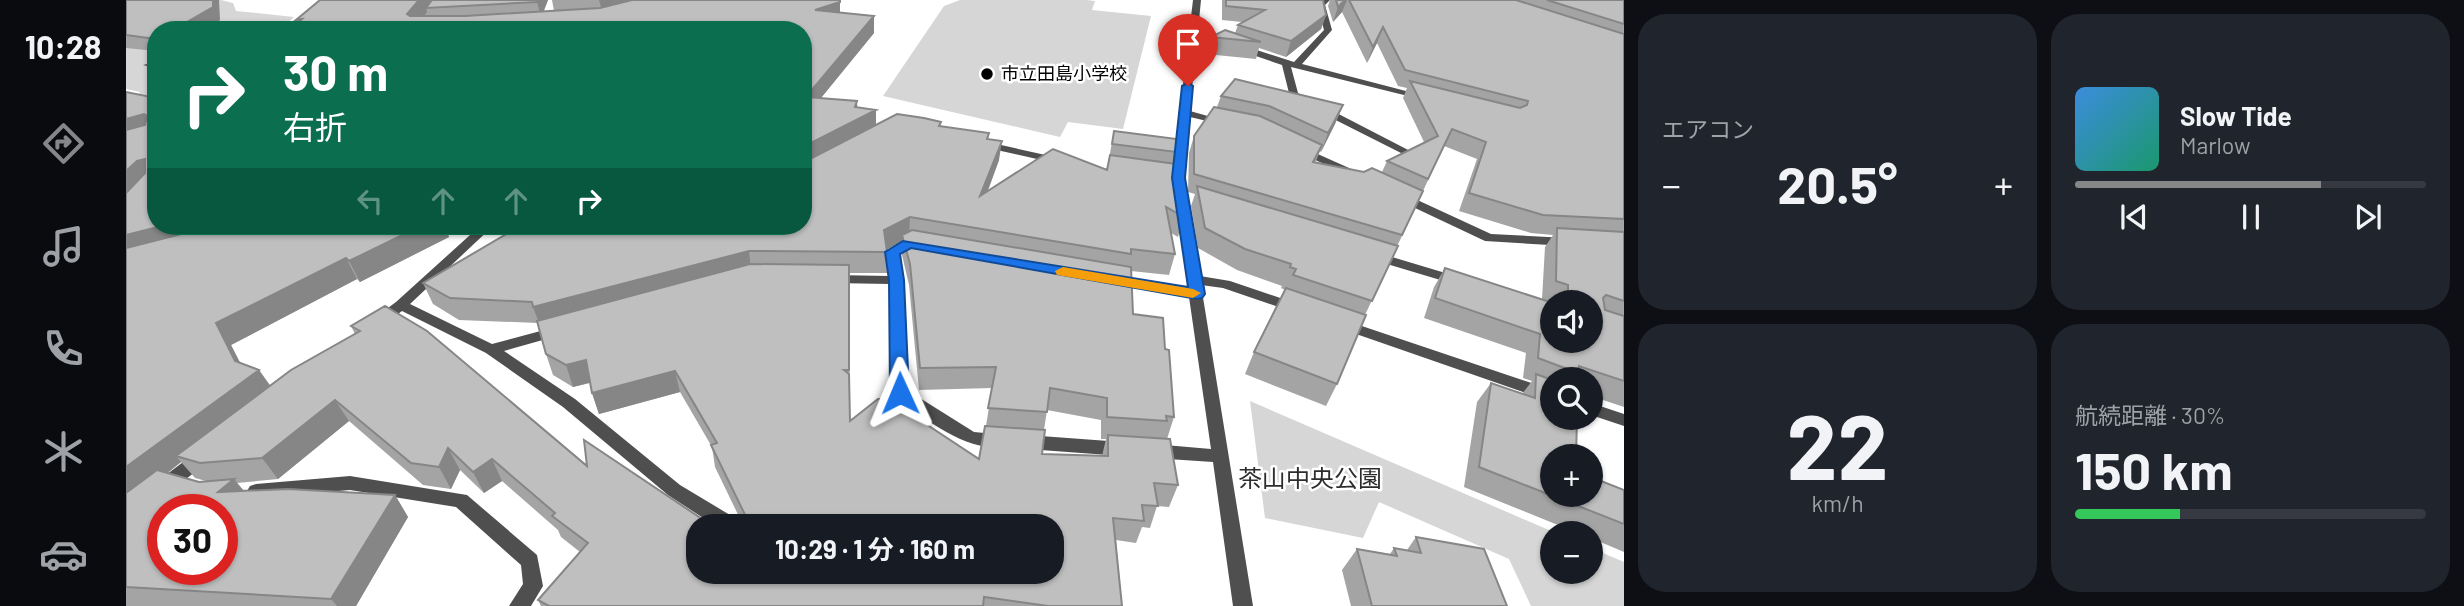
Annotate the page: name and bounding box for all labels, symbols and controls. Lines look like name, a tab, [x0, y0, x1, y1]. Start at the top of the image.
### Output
pin	[1158, 14, 1218, 86]
icon: arrive	[1169, 25, 1207, 63]
text: 10:28	[25, 27, 101, 65]
text: 30 m	[283, 42, 388, 101]
icon: right	[168, 49, 259, 140]
place label: 市立田島小学校	[1001, 62, 1127, 84]
marker: 市立田島小学校	[979, 66, 995, 82]
text: Slow Tide	[2180, 100, 2292, 131]
text: 右折	[283, 107, 347, 145]
text: エアコン	[1662, 115, 1754, 143]
icon: directions	[39, 119, 88, 168]
text: Marlow	[2180, 131, 2251, 159]
text: 20.5°	[1777, 152, 1898, 214]
text: −	[1662, 161, 1681, 207]
text: +	[1994, 161, 2013, 207]
icon: left	[351, 182, 389, 220]
icon: ahead	[424, 182, 462, 220]
icon: ahead	[497, 182, 535, 220]
icon: right	[570, 182, 608, 220]
icon: previous	[2115, 198, 2153, 236]
icon: pause	[2232, 198, 2270, 236]
icon: next	[2349, 198, 2387, 236]
icon: music	[39, 222, 88, 271]
map controls	[1540, 290, 1603, 584]
button: sound	[1540, 290, 1603, 353]
icon: phone	[39, 324, 88, 373]
position arrow	[863, 356, 937, 430]
button: search	[1540, 367, 1603, 430]
text: 22	[1787, 389, 1888, 498]
text: 航続距離 · 30%	[2075, 401, 2225, 429]
icon: climate	[39, 427, 88, 476]
text: 150 km	[2075, 438, 2233, 500]
button: +	[1540, 444, 1603, 507]
park label: 茶山中央公園	[1238, 463, 1382, 492]
text: km/h	[1811, 489, 1864, 517]
speed limit sign: 30	[147, 494, 238, 585]
button: −	[1540, 521, 1603, 584]
icon: car	[39, 530, 88, 579]
text: 10:29 · 1 分 · 160 m	[775, 533, 975, 564]

